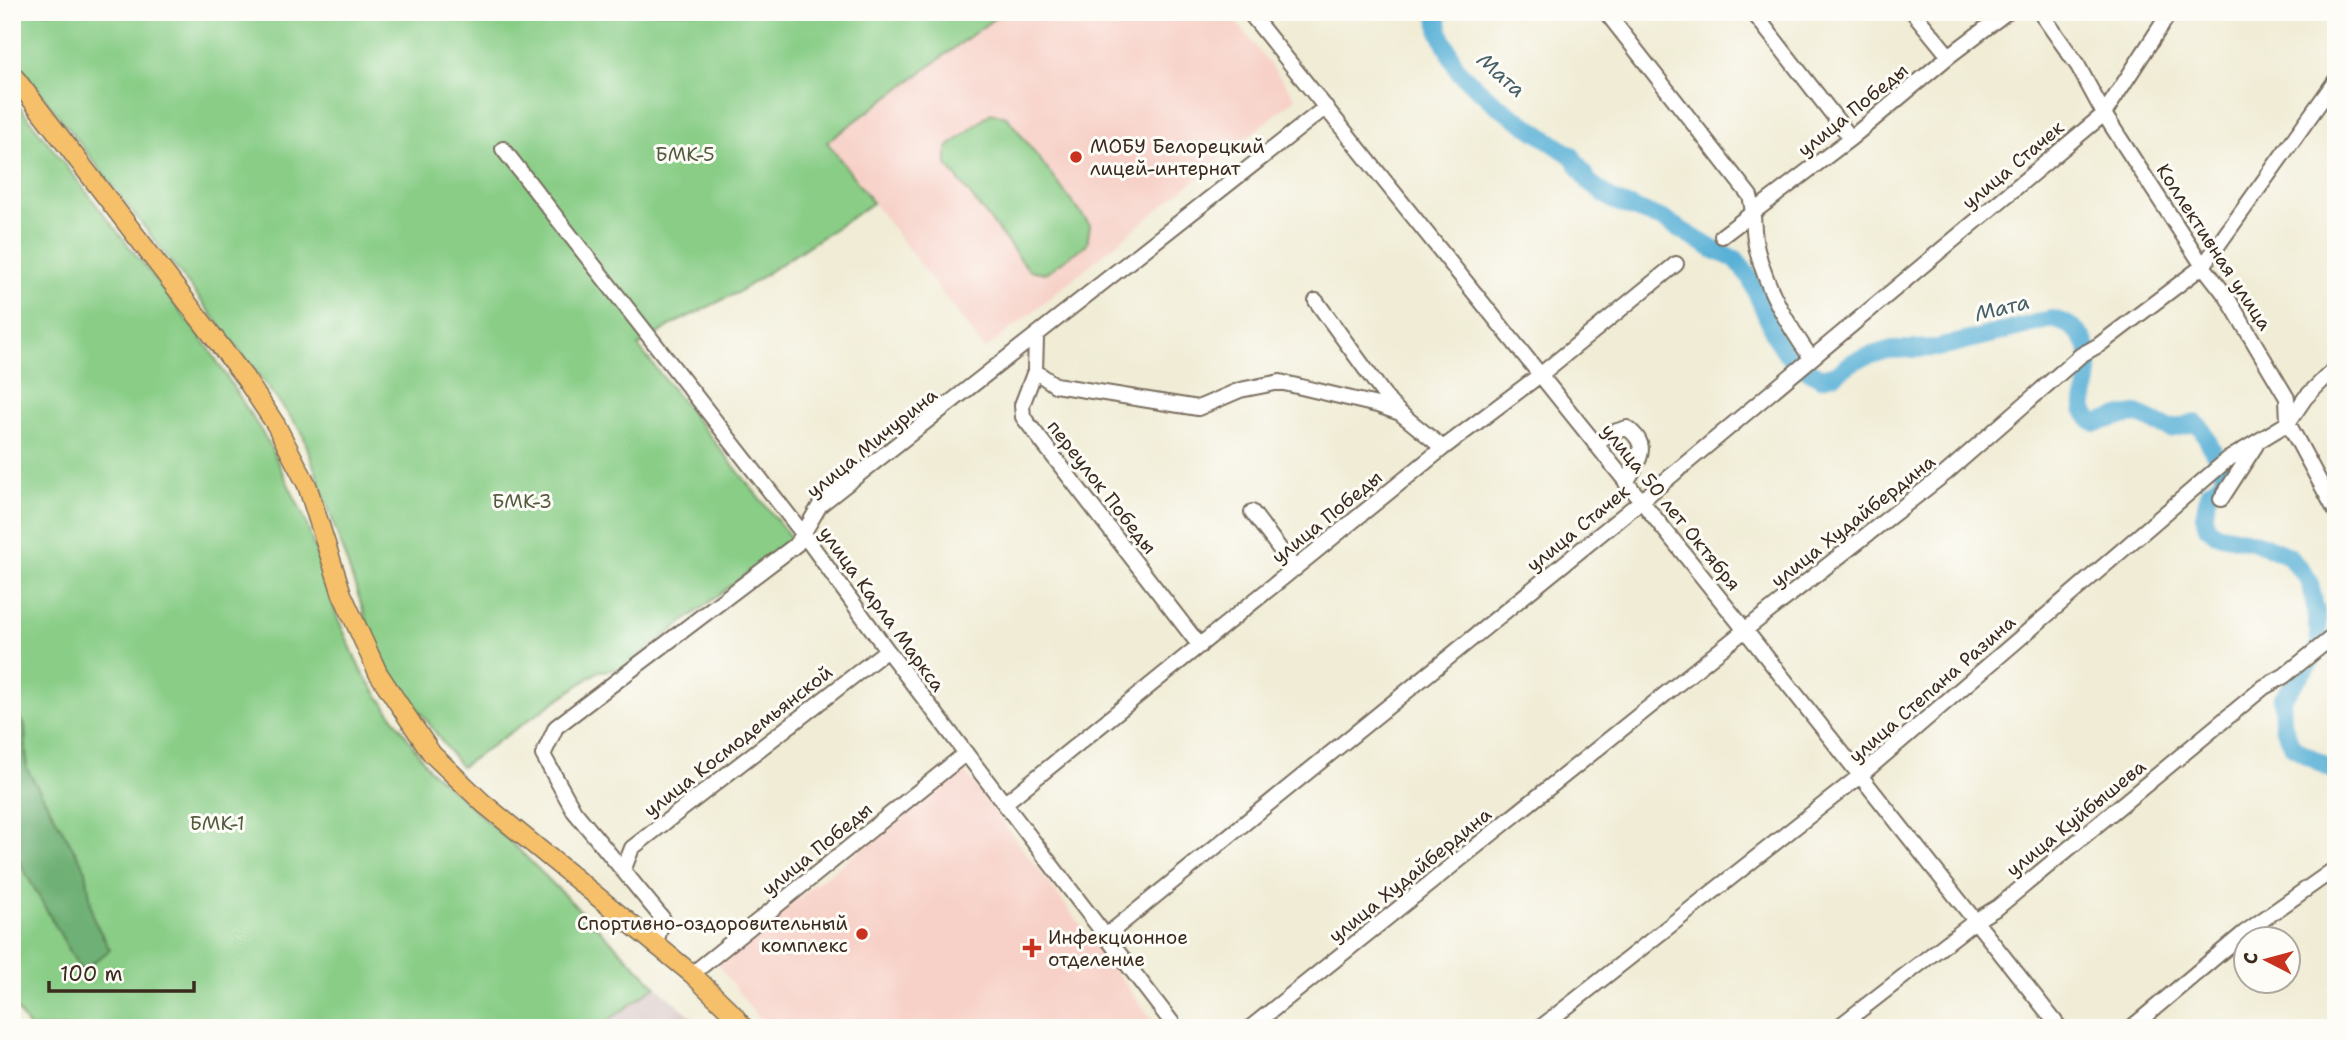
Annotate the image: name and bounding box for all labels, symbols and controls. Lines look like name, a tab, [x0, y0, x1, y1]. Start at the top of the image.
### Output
water label: Мата	[1471, 46, 1531, 104]
street label: улица Победы	[1793, 58, 1913, 162]
street label: улица Стачек	[1957, 115, 2069, 215]
place label: МОБУ Белорецкий лицей-интернат	[1090, 134, 1265, 181]
park label: БМК-5	[655, 142, 715, 167]
marker: МОБУ Белорецкий лицей-интернат	[1068, 149, 1084, 165]
street label: Коллективная улица	[2151, 159, 2277, 335]
water label: Мата	[1972, 288, 2032, 328]
street label: улица Мичурина	[801, 382, 943, 504]
street label: переулок Победы	[1042, 415, 1162, 559]
street label: улица 50 лет Октября	[1596, 418, 1746, 596]
street label: улица Худайбердина	[1766, 449, 1940, 593]
street label: улица Победы	[1267, 465, 1387, 569]
street label: улица Стачек	[1521, 479, 1635, 577]
park label: БМК-3	[492, 489, 552, 514]
street label: улица Карла Маркса	[814, 521, 951, 697]
street label: улица Степана Разина	[1843, 610, 2021, 768]
street label: улица Космодемьянской	[639, 660, 837, 822]
street label: улица Куйбышева	[2001, 754, 2151, 882]
street label: улица Победы	[757, 797, 877, 901]
street label: улица Худайбердина	[1324, 802, 1496, 948]
park label: БМК-1	[189, 811, 245, 836]
place label: Спортивно-оздоровительный комплекс	[577, 911, 848, 958]
place label: Инфекционное отделение	[1048, 925, 1188, 972]
north arrow	[2232, 925, 2302, 995]
marker: Спортивно-оздоровительный комплекс	[854, 926, 870, 942]
marker: Инфекционное отделение	[1022, 938, 1042, 958]
scale bar	[49, 949, 194, 993]
text: С	[2238, 951, 2264, 965]
text: 100 m	[60, 960, 123, 988]

